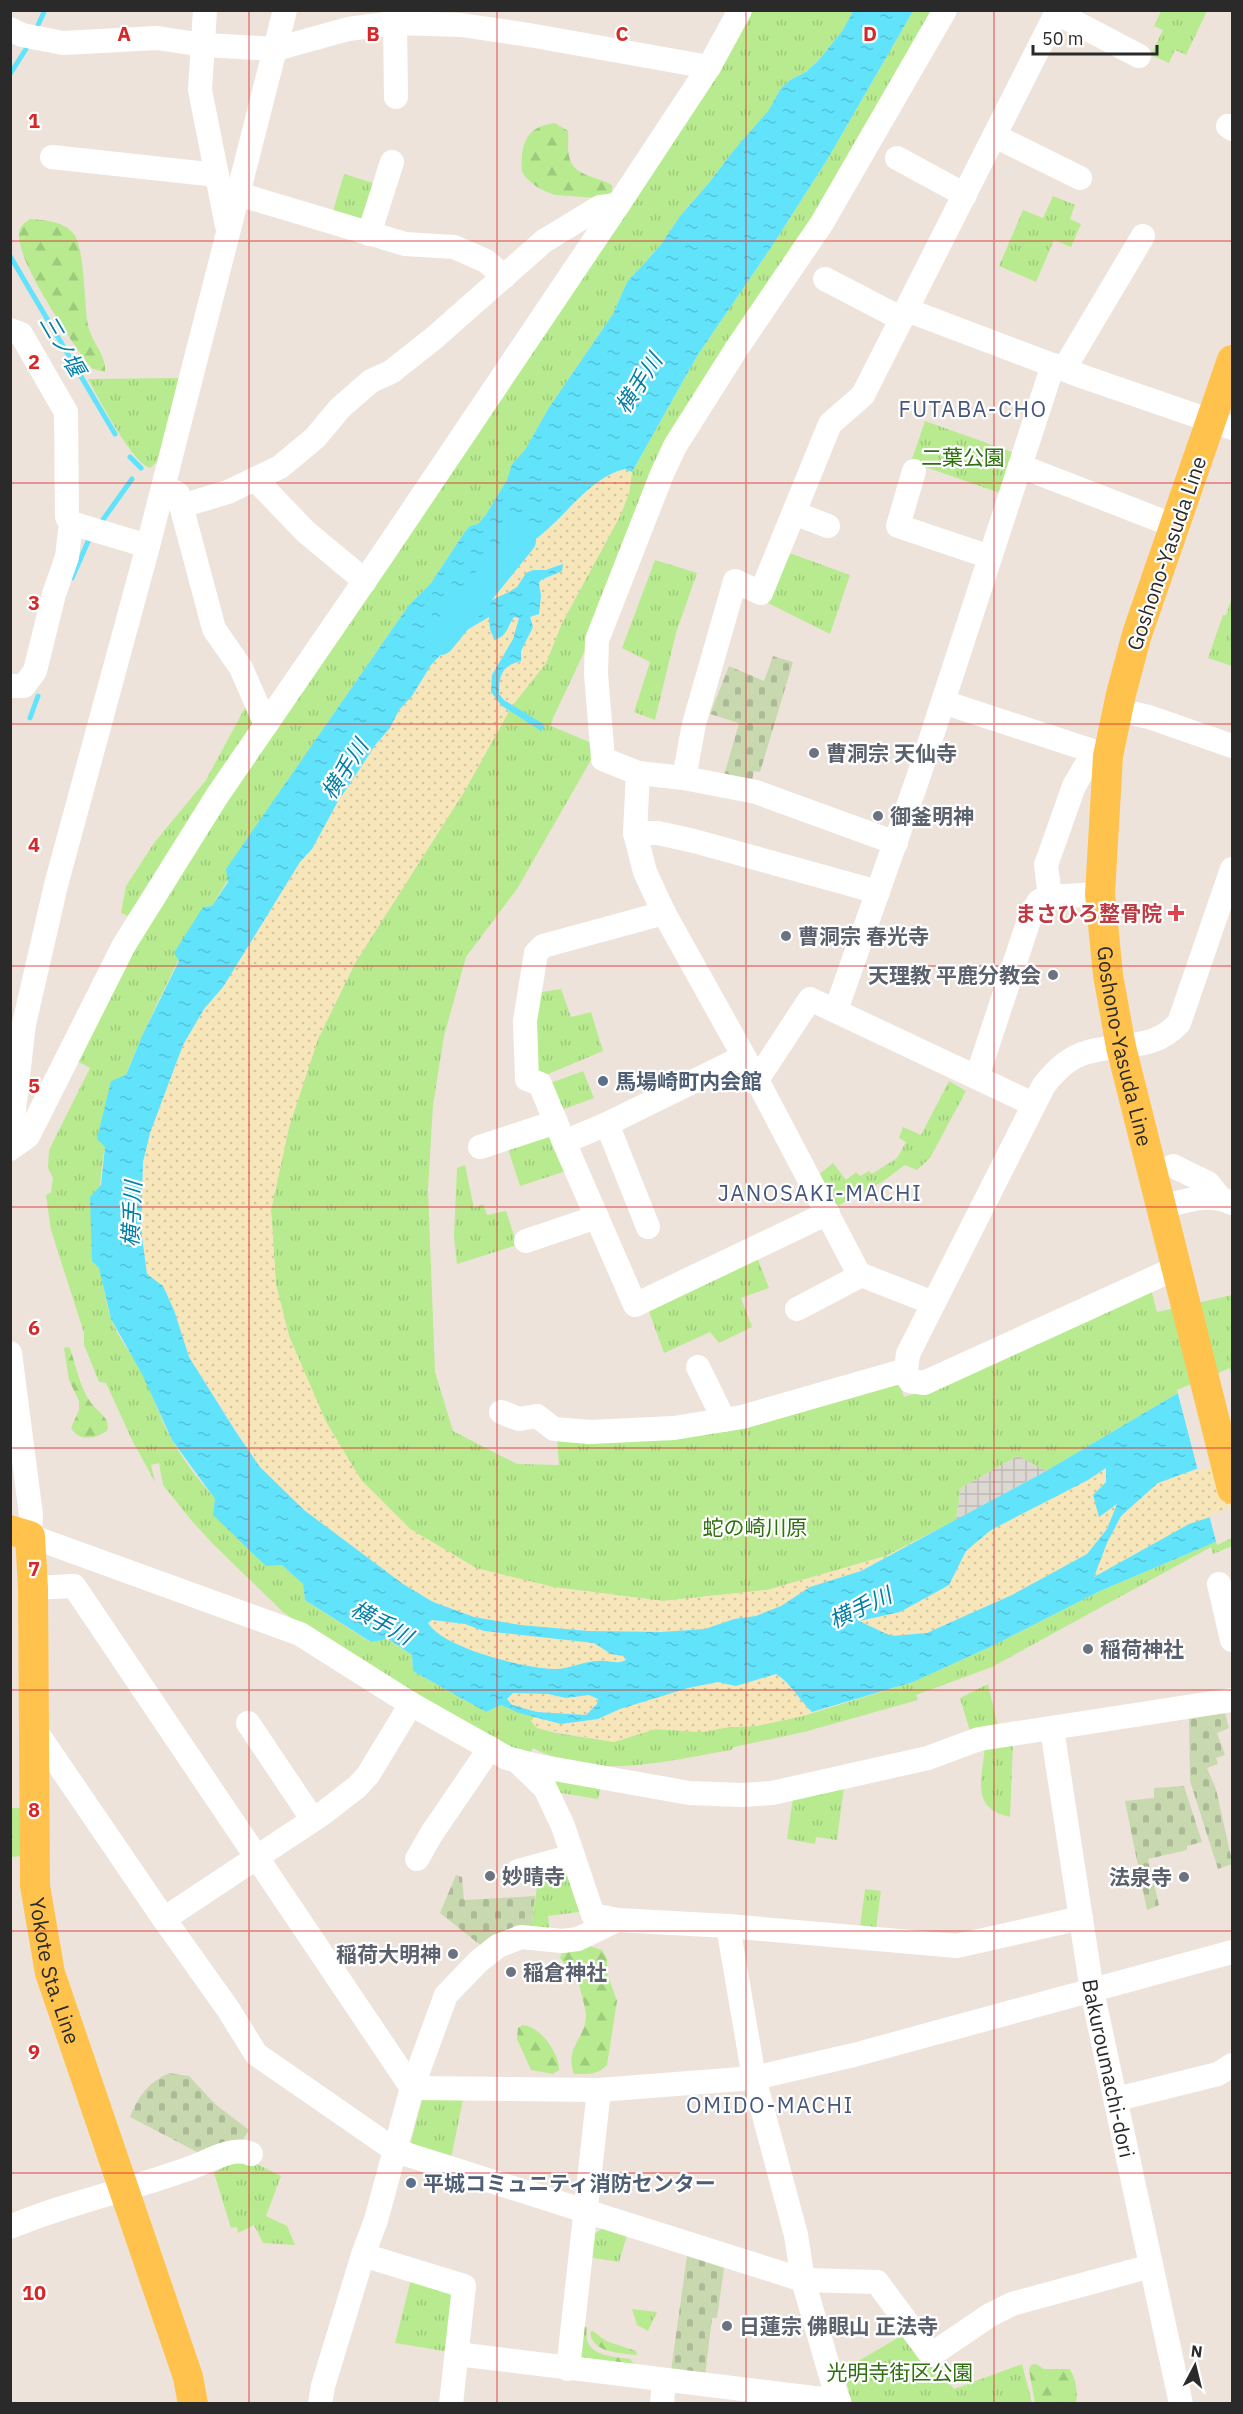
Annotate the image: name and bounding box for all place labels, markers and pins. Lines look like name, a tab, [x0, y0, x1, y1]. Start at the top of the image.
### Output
place label: 曹洞宗 天仙寺	[826, 739, 957, 767]
marker: 曹洞宗 天仙寺	[807, 746, 821, 760]
place label: 御釜明神	[890, 802, 974, 830]
marker: 御釜明神	[871, 809, 885, 823]
place label: まさひろ整骨院	[1015, 899, 1162, 927]
marker: まさひろ整骨院	[1167, 904, 1185, 922]
place label: 曹洞宗 春光寺	[798, 922, 929, 950]
marker: 曹洞宗 春光寺	[779, 929, 793, 943]
place label: 天理教 平鹿分教会	[868, 961, 1041, 989]
marker: 天理教 平鹿分教会	[1046, 968, 1060, 982]
place label: 馬場崎町内会館	[615, 1067, 762, 1095]
marker: 馬場崎町内会館	[596, 1074, 610, 1088]
place label: 稲荷神社	[1100, 1635, 1184, 1663]
marker: 稲荷神社	[1081, 1642, 1095, 1656]
place label: 妙晴寺	[502, 1862, 565, 1890]
place label: 法泉寺	[1109, 1863, 1172, 1891]
marker: 妙晴寺	[483, 1869, 497, 1883]
marker: 法泉寺	[1177, 1870, 1191, 1884]
place label: 稲荷大明神	[336, 1940, 441, 1968]
marker: 稲荷大明神	[446, 1947, 460, 1961]
place label: 稲倉神社	[523, 1958, 607, 1986]
marker: 稲倉神社	[504, 1965, 518, 1979]
place label: 平城コミュニティ消防センター	[423, 2169, 716, 2197]
marker: 平城コミュニティ消防センター	[404, 2176, 418, 2190]
place label: 日蓮宗 佛眼山 正法寺	[739, 2312, 938, 2340]
marker: 日蓮宗 佛眼山 正法寺	[720, 2319, 734, 2333]

